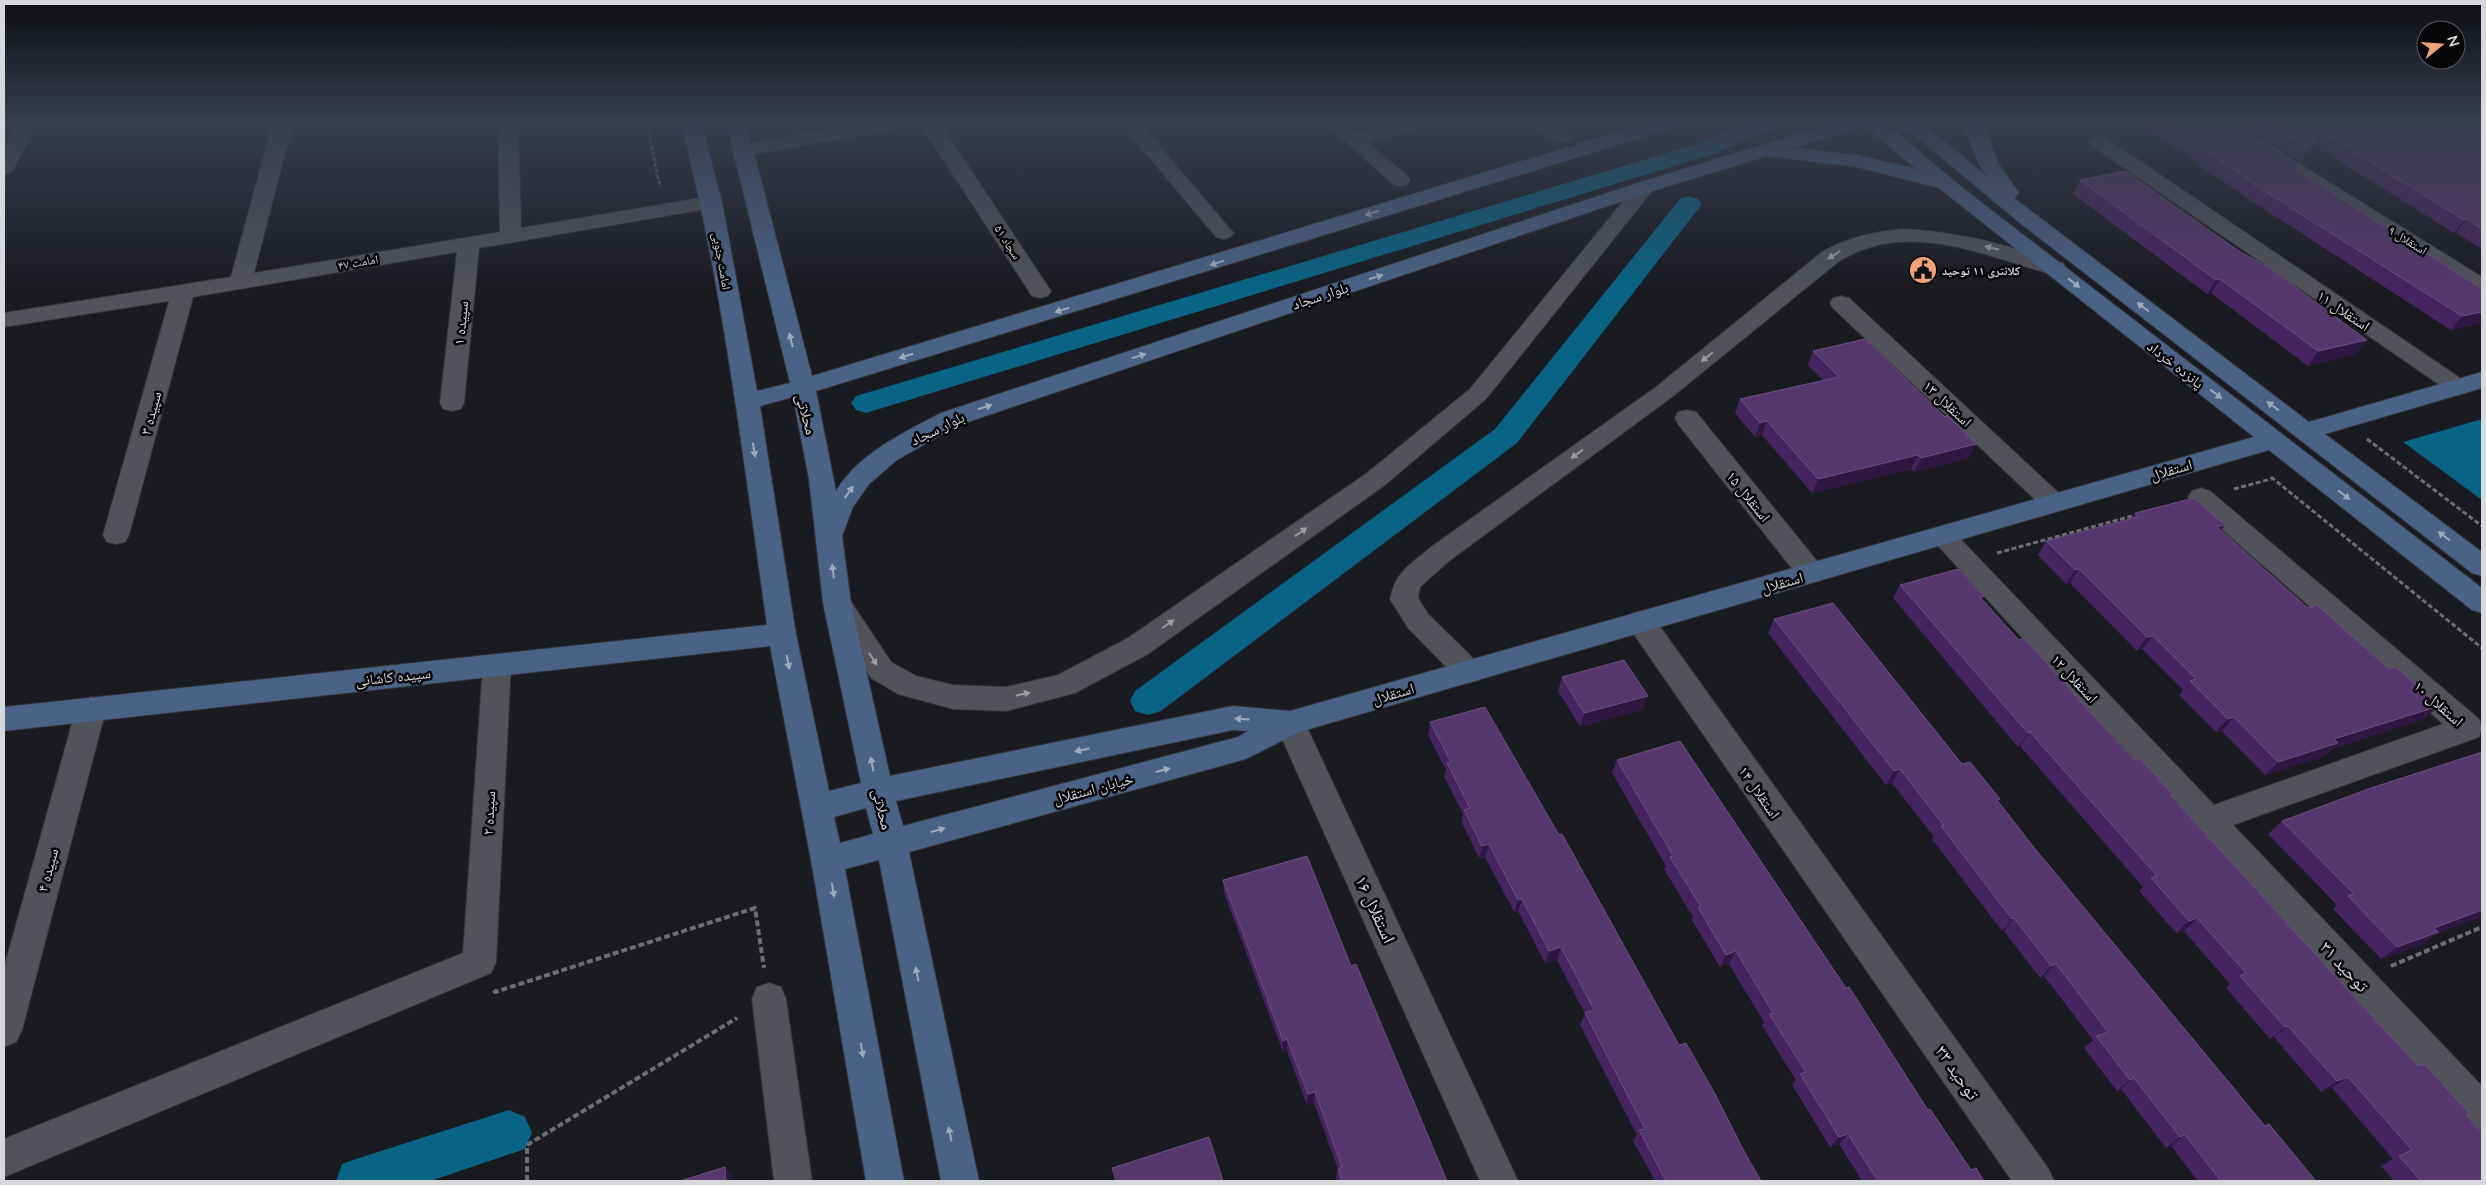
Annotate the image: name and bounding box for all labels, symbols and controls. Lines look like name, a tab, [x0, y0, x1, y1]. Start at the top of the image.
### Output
north arrow	[2416, 20, 2466, 70]
text: N	[2444, 33, 2464, 49]
one-way arrow	[1364, 210, 1379, 218]
street label: سجاد ۵۱	[991, 222, 1025, 262]
street label: استقلال ۹	[2386, 222, 2430, 258]
street label: امامت جنوبی	[709, 231, 734, 291]
one-way arrow	[1984, 244, 1999, 252]
street label: امامت ۴۷	[337, 251, 379, 273]
one-way arrow	[1828, 251, 1841, 260]
public building icon: کلانتری ۱۱ توحید	[1908, 255, 1938, 285]
one-way arrow	[1210, 259, 1225, 267]
place label: کلانتری ۱۱ توحید	[1942, 263, 2021, 279]
one-way arrow	[1368, 272, 1383, 280]
street label: بلوار سجاد	[1290, 277, 1351, 313]
one-way arrow	[2067, 278, 2080, 289]
street label: استقلال ۱۱	[2313, 286, 2374, 336]
street label: سپیده ۱	[449, 300, 472, 346]
one-way arrow	[2137, 302, 2150, 313]
one-way arrow	[1054, 307, 1069, 315]
one-way arrow	[787, 332, 795, 347]
street label: پانزده خرداد	[2143, 336, 2208, 393]
one-way arrow	[1701, 351, 1714, 362]
one-way arrow	[1131, 352, 1146, 359]
one-way arrow	[898, 353, 913, 361]
street label: استقلال ۱۳	[1919, 376, 1976, 432]
street label: سپیده ۳	[136, 389, 166, 437]
one-way arrow	[2209, 389, 2222, 400]
street label: محلاتی	[791, 392, 821, 437]
one-way arrow	[2266, 400, 2279, 411]
one-way arrow	[977, 403, 992, 411]
street label: بلوار سجاد	[907, 407, 967, 450]
one-way arrow	[751, 442, 759, 458]
one-way arrow	[1571, 449, 1584, 459]
street label: استقلال	[2148, 454, 2195, 485]
street label: استقلال ۱۵	[1722, 467, 1775, 526]
one-way arrow	[844, 486, 854, 499]
one-way arrow	[2337, 489, 2350, 500]
one-way arrow	[1295, 527, 1308, 537]
one-way arrow	[2437, 531, 2450, 541]
one-way arrow	[829, 562, 837, 578]
street label: استقلال	[1759, 567, 1806, 598]
one-way arrow	[1161, 619, 1175, 629]
street label: استقلال ۱۲	[2046, 650, 2102, 707]
one-way arrow	[868, 652, 878, 665]
one-way arrow	[784, 655, 792, 671]
street label: سپیده کاشانی	[354, 663, 432, 691]
street label: استقلال ۱۰	[2409, 677, 2468, 731]
street label: استقلال	[1370, 678, 1417, 709]
one-way arrow	[1016, 690, 1032, 698]
one-way arrow	[1233, 715, 1249, 723]
one-way arrow	[1075, 746, 1090, 754]
one-way arrow	[868, 757, 876, 772]
street label: استقلال ۱۴	[1734, 762, 1785, 823]
one-way arrow	[1155, 765, 1170, 773]
street label: خیابان استقلال	[1051, 769, 1136, 809]
street label: محلاتی	[867, 787, 897, 832]
street label: سپیده ۲	[478, 790, 499, 836]
one-way arrow	[931, 825, 946, 833]
street label: سپیده ۴	[33, 846, 63, 894]
street label: استقلال ۱۶	[1350, 872, 1401, 947]
one-way arrow	[829, 883, 837, 899]
street label: توحید ۳۱	[2316, 936, 2374, 996]
one-way arrow	[913, 966, 921, 982]
street label: توحید ۳۳	[1931, 1040, 1985, 1104]
one-way arrow	[858, 1043, 866, 1059]
one-way arrow	[946, 1126, 954, 1141]

